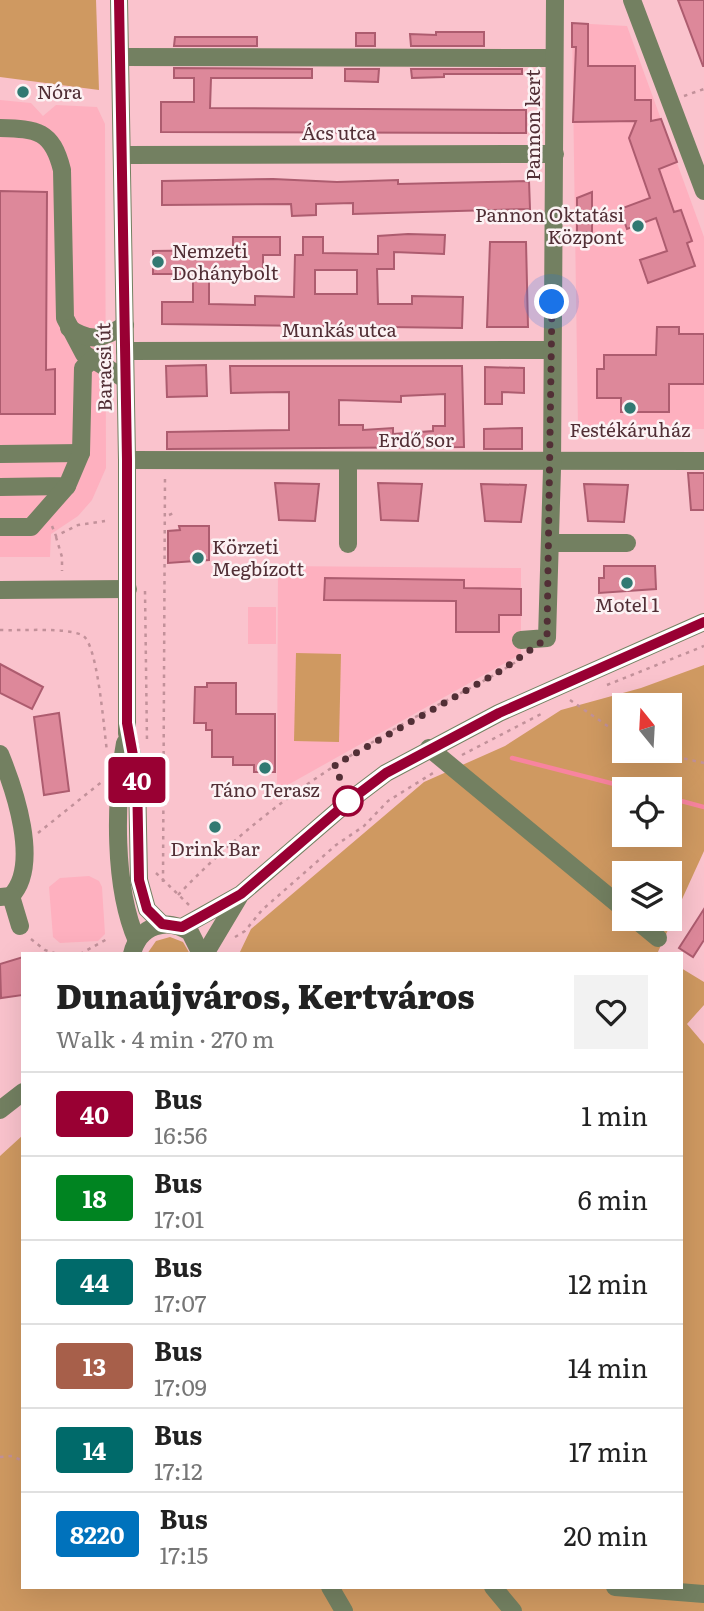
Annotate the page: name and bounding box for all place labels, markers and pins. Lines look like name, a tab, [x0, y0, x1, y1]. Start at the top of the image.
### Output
place label: Nóra	[37, 77, 83, 105]
marker: Nóra	[15, 84, 31, 100]
place label: Pannon Oktatási Központ	[475, 200, 624, 250]
marker: Pannon Oktatási Központ	[630, 218, 646, 234]
place label: Nemzeti Dohánybolt	[172, 236, 279, 286]
marker: Nemzeti Dohánybolt	[150, 254, 166, 270]
marker: Festékáruház	[622, 400, 638, 416]
place label: Festékáruház	[570, 415, 690, 443]
place label: Körzeti Megbízott	[212, 532, 304, 582]
marker: Körzeti Megbízott	[190, 550, 206, 566]
marker: Motel 1	[619, 575, 635, 591]
place label: Motel 1	[595, 590, 660, 618]
marker: Táno Terasz	[257, 760, 273, 776]
place label: Táno Terasz	[210, 775, 320, 803]
unlabelled marker	[333, 786, 363, 816]
marker: Drink Bar	[207, 819, 223, 835]
place label: Drink Bar	[170, 834, 260, 862]

